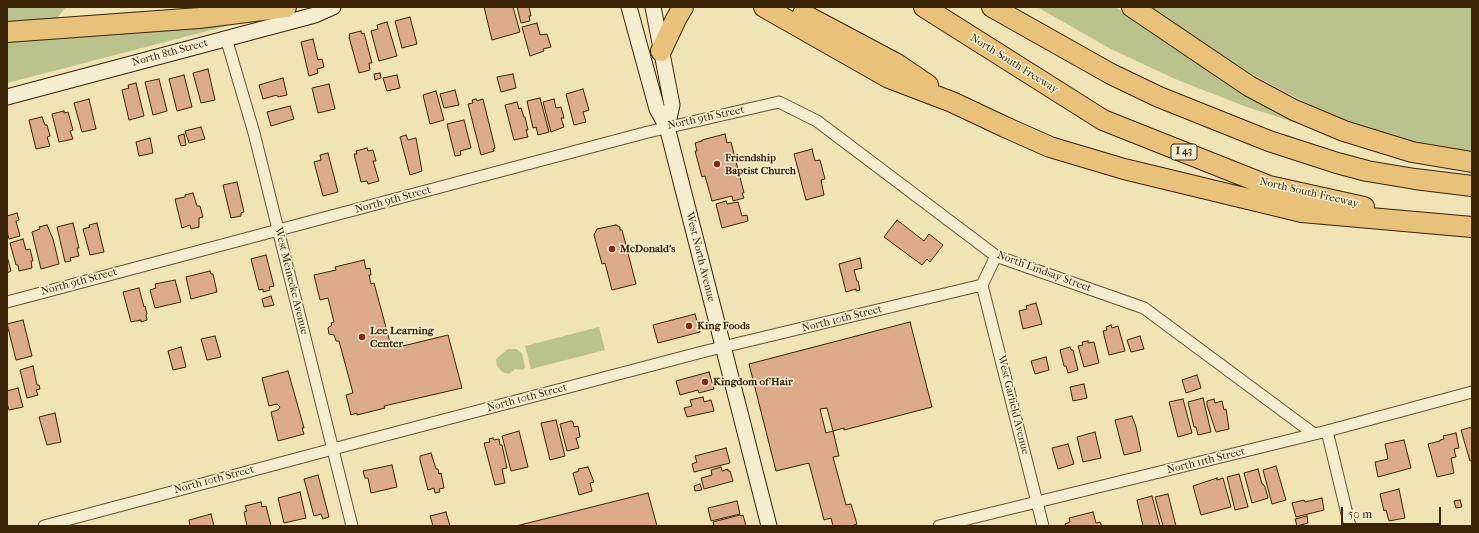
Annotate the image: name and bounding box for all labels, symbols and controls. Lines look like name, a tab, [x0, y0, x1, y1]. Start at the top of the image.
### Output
street label: North-South Freeway	[968, 32, 1060, 96]
street label: North 8th Street	[131, 37, 209, 69]
street label: North 9th Street	[666, 103, 746, 133]
road number: I 43	[1171, 144, 1197, 160]
place label: Friendship Baptist Church	[725, 151, 796, 177]
marker: Friendship Baptist Church	[712, 159, 722, 169]
street label: North-South Freeway	[1258, 175, 1360, 211]
street label: North 9th Street	[354, 184, 432, 216]
street label: West North Avenue	[682, 211, 718, 303]
street label: West Meinecke Avenue	[271, 226, 311, 336]
place label: McDonald's	[620, 242, 675, 256]
marker: McDonald's	[607, 244, 617, 254]
street label: North Lindsay Street	[995, 249, 1093, 295]
street label: North 9th Street	[40, 266, 118, 298]
street label: North 10th Street	[800, 303, 884, 335]
place label: King Foods	[697, 319, 750, 333]
marker: King Foods	[684, 321, 694, 331]
place label: Lee Learning Center	[370, 324, 434, 350]
marker: Lee Learning Center	[357, 332, 367, 342]
street label: West Garfield Avenue	[994, 354, 1032, 456]
place label: Kingdom of Hair	[713, 375, 793, 389]
marker: Kingdom of Hair	[700, 377, 710, 387]
street label: North 10th Street	[486, 381, 568, 415]
street label: North 11th Street	[1165, 445, 1247, 477]
street label: North 10th Street	[173, 463, 255, 497]
scale bar	[1343, 499, 1443, 525]
text: 50 m	[1348, 507, 1372, 521]

